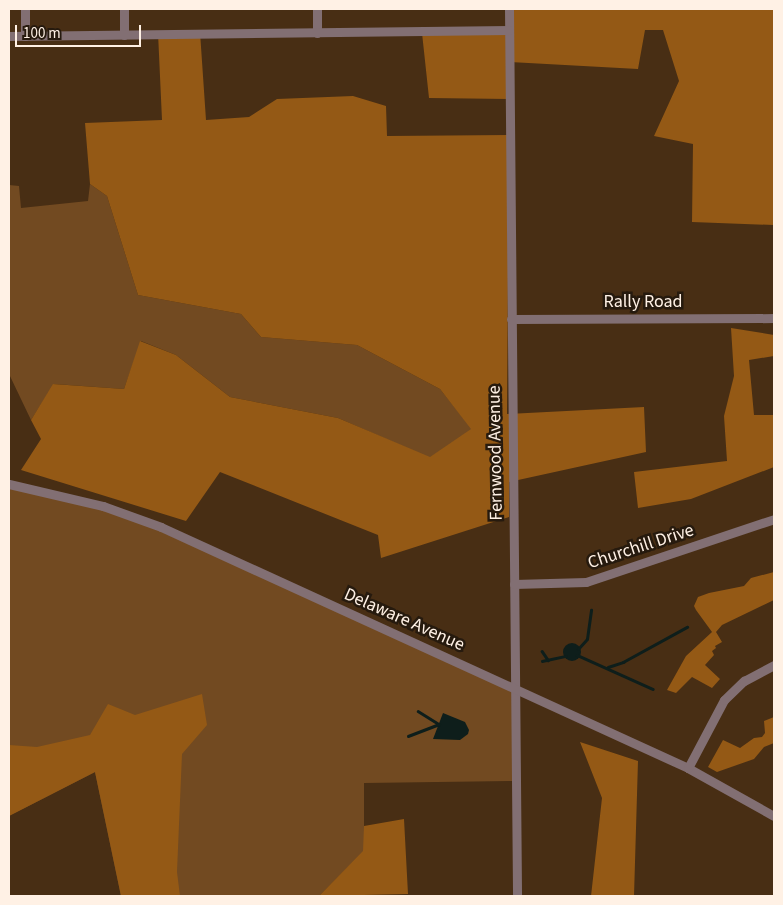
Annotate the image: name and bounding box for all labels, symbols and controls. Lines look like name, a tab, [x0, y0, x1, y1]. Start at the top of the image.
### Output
scale bar	[18, 15, 144, 47]
text: 100 m	[23, 23, 61, 44]
street label: Rally Road	[603, 291, 683, 313]
street label: Fernwood Avenue	[484, 385, 508, 521]
street label: Churchill Drive	[585, 520, 697, 574]
street label: Delaware Avenue	[340, 584, 468, 656]

